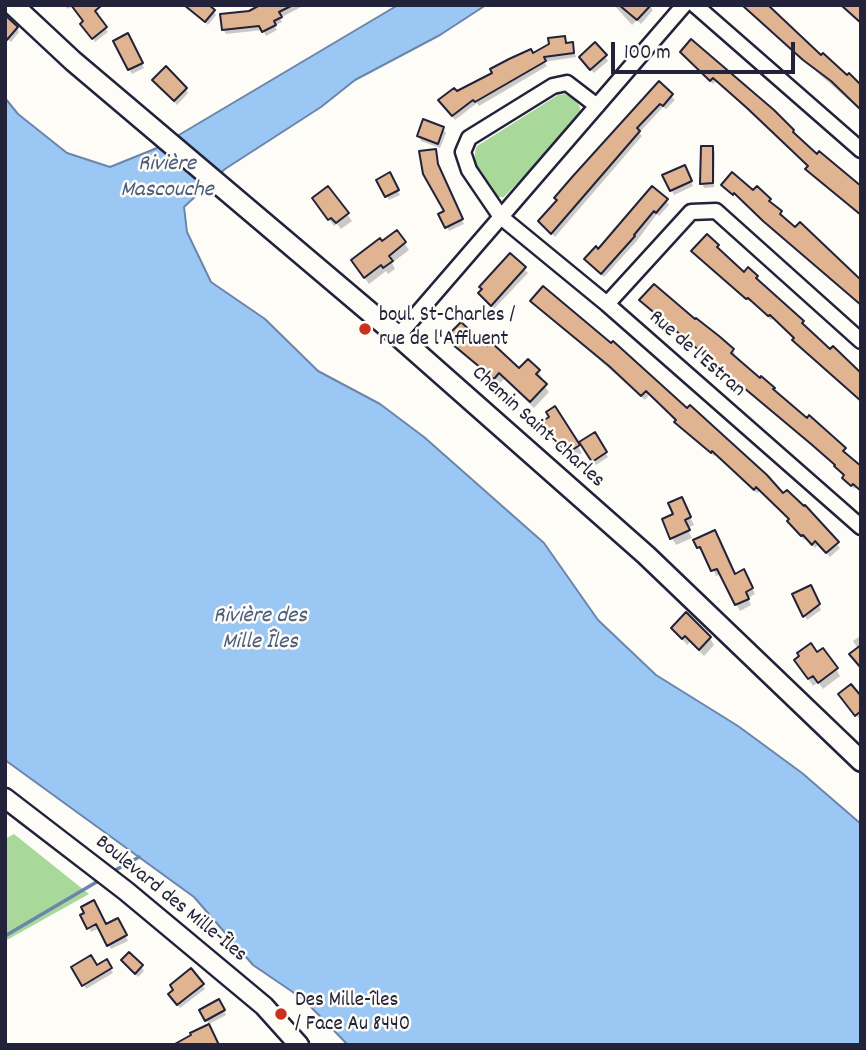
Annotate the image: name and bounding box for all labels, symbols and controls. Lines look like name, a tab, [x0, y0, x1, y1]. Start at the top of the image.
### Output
scale bar	[614, 28, 798, 72]
text: 100 m	[624, 39, 671, 69]
water label: Rivière Mascouche	[120, 152, 214, 206]
place label: boul. St-Charles / rue de l'Affluent	[379, 304, 515, 354]
street label: Rue de l'Estran	[643, 306, 749, 404]
marker: boul. St-Charles / rue de l'Affluent	[357, 321, 373, 337]
street label: Chemin Saint-Charles	[465, 362, 609, 494]
water label: Rivière des Mille Îles	[213, 604, 307, 658]
street label: Boulevard des Mille-Îles	[89, 831, 251, 969]
place label: Des Mille-îles / Face Au 8440	[295, 989, 410, 1039]
marker: Des Mille-îles / Face Au 8440	[273, 1006, 289, 1022]

